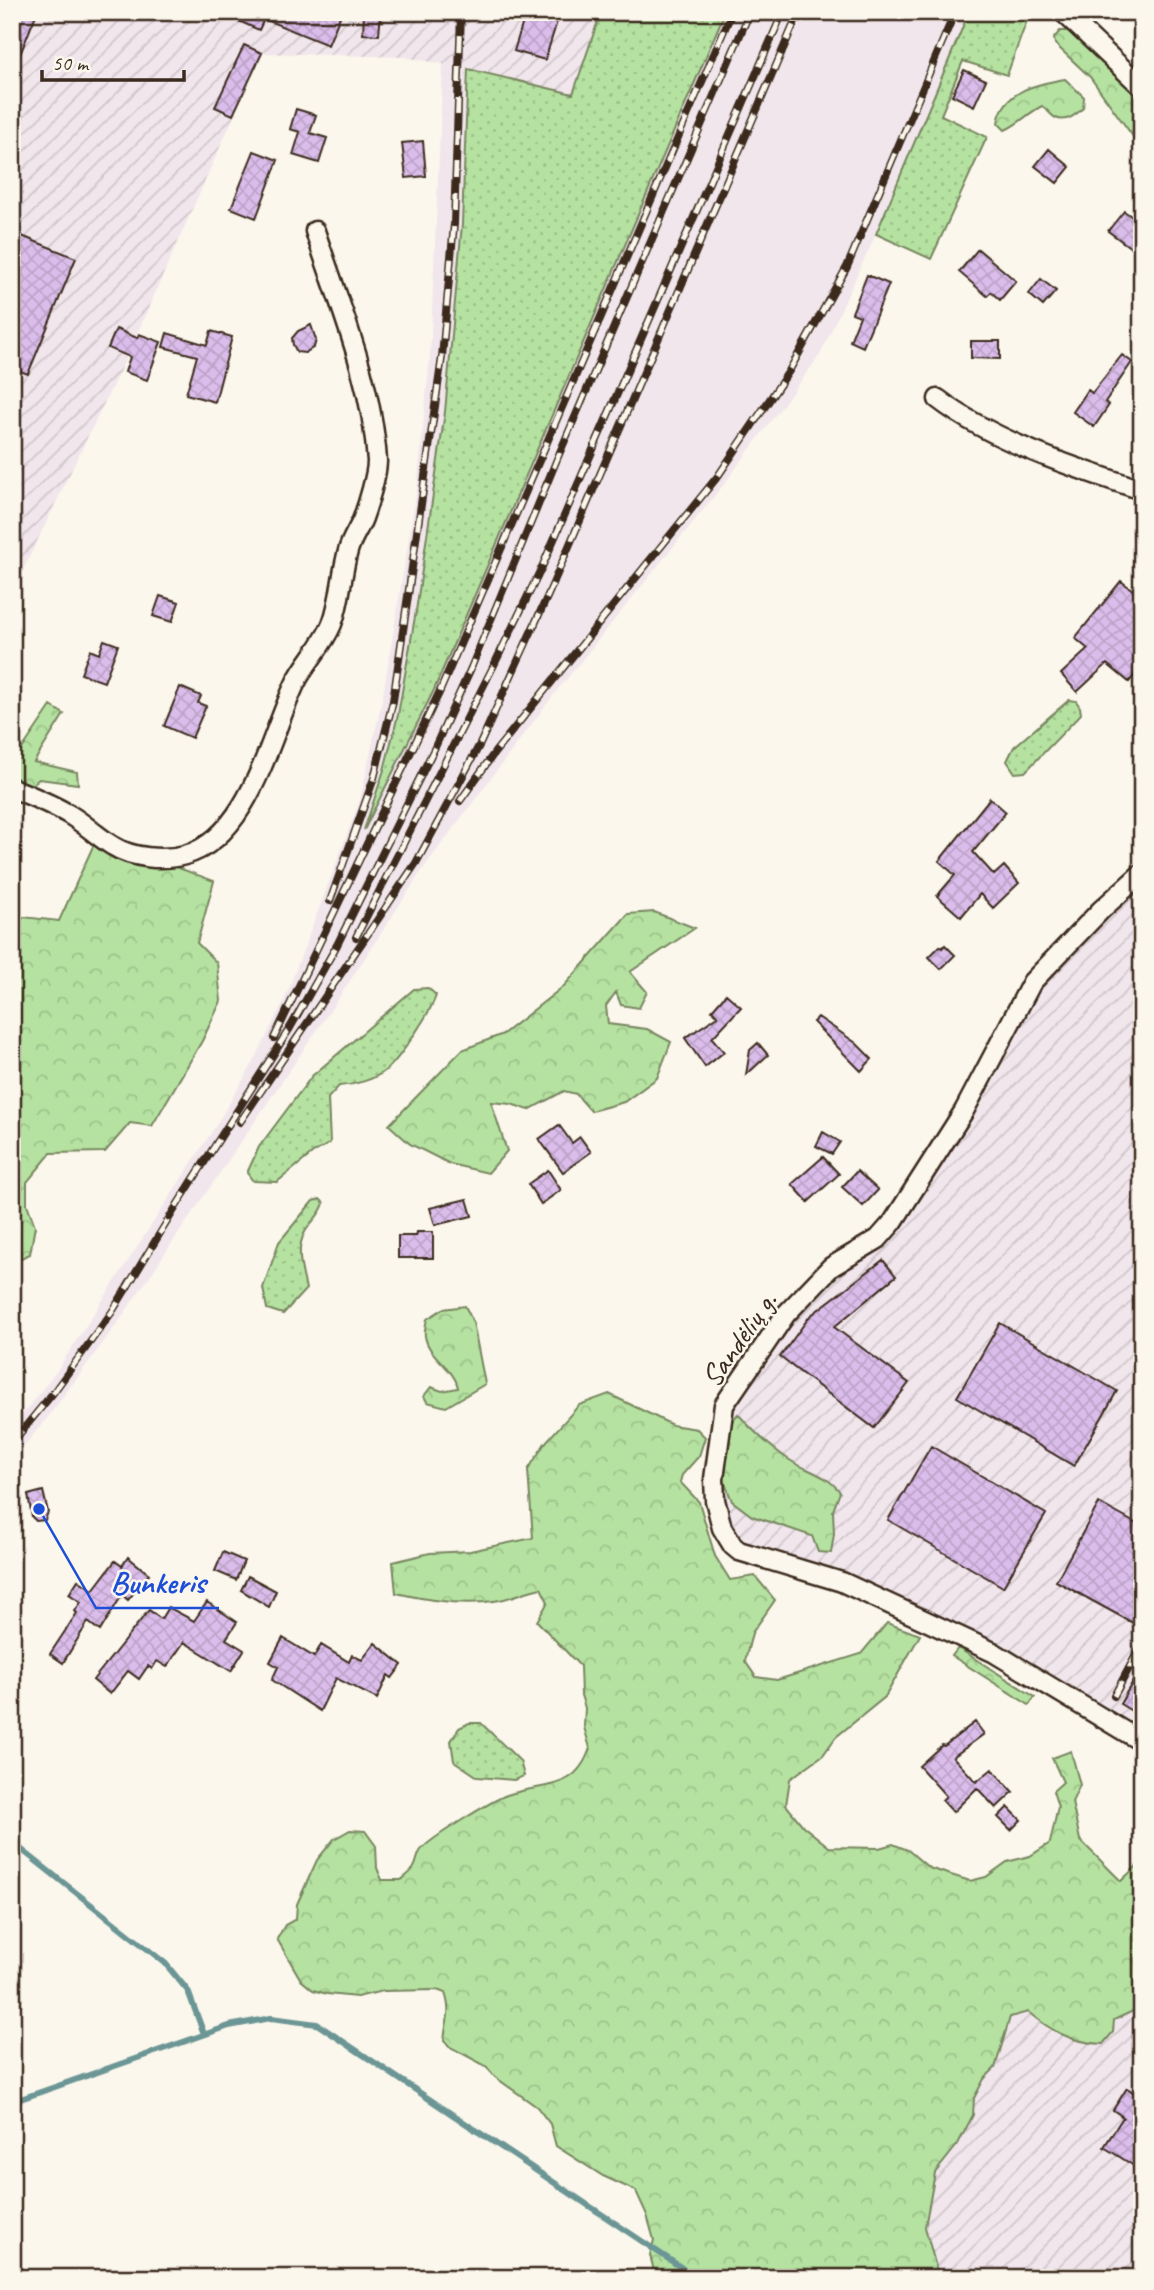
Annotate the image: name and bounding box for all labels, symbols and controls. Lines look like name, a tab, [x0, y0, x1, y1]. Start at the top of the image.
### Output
scale bar	[42, 38, 184, 82]
text: 50 m	[52, 50, 90, 76]
street label: Sandėlių g.	[692, 1284, 786, 1394]
callout: Bunkeris	[96, 1555, 219, 1608]
text: Bunkeris	[111, 1562, 208, 1603]

